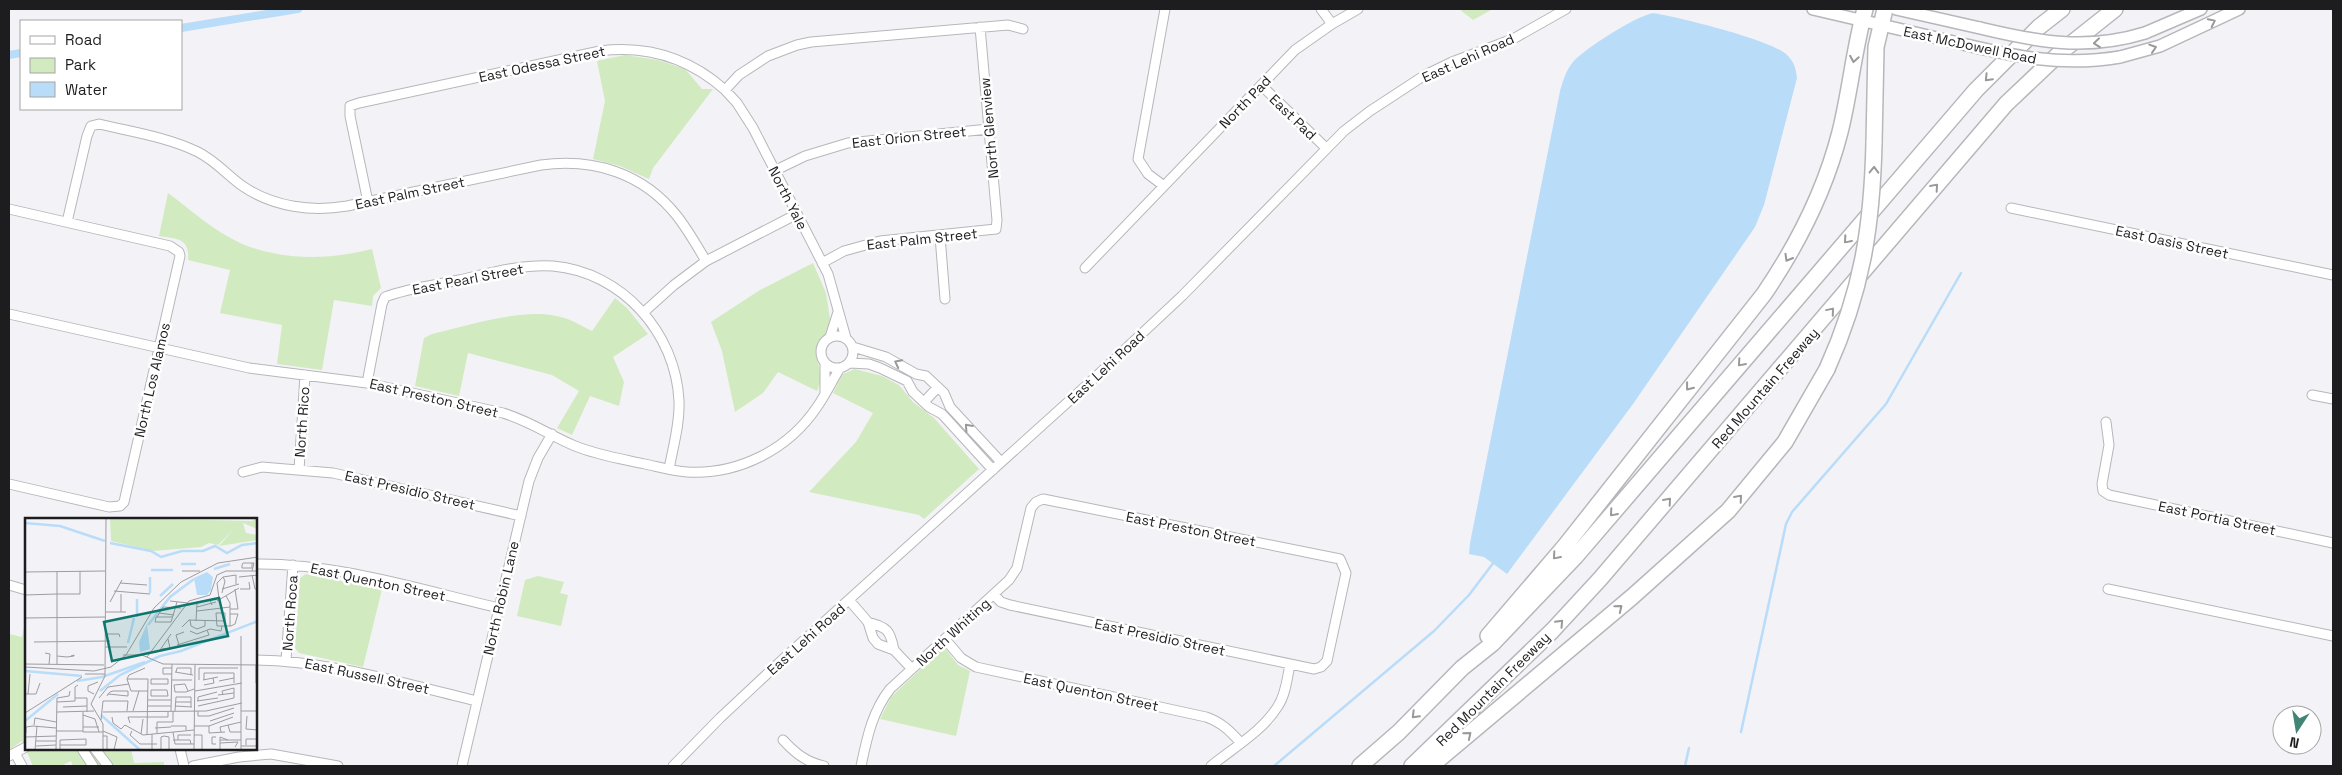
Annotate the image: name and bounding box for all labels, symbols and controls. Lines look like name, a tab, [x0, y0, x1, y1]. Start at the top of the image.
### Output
one-way arrow	[2207, 18, 2216, 28]
legend	[20, 20, 182, 110]
street label: East McDowell Road	[1902, 22, 2038, 68]
text: Road	[65, 30, 102, 49]
street label: East Lehi Road	[1419, 30, 1517, 86]
one-way arrow	[2093, 37, 2101, 48]
street label: East Odessa Street	[477, 42, 607, 86]
one-way arrow	[2148, 43, 2157, 53]
text: Park	[65, 55, 96, 74]
one-way arrow	[1849, 55, 1860, 64]
street label: North Pad	[1215, 72, 1275, 132]
one-way arrow	[1985, 72, 1994, 81]
street label: North Glenview	[976, 77, 1002, 179]
text: Water	[65, 80, 108, 99]
street label: East Pad	[1266, 90, 1320, 144]
street label: East Orion Street	[851, 122, 967, 152]
street label: North Yale	[764, 163, 812, 233]
one-way arrow	[1868, 166, 1879, 174]
street label: East Palm Street	[354, 173, 466, 213]
one-way arrow	[1929, 184, 1938, 193]
street label: East Oasis Street	[2114, 221, 2230, 263]
street label: East Palm Street	[866, 224, 978, 254]
one-way arrow	[1844, 235, 1853, 244]
one-way arrow	[1784, 252, 1794, 261]
street label: East Pearl Street	[411, 259, 525, 299]
one-way arrow	[1825, 308, 1834, 317]
street label: North Los Alamos	[130, 321, 174, 439]
street label: Red Mountain Freeway	[1708, 324, 1822, 452]
street label: East Lehi Road	[1064, 327, 1148, 407]
one-way arrow	[1738, 358, 1747, 367]
one-way arrow	[894, 359, 903, 369]
street label: East Preston Street	[368, 374, 500, 422]
one-way arrow	[1687, 381, 1695, 390]
street label: North Rico	[291, 386, 313, 458]
one-way arrow	[965, 423, 974, 432]
street label: East Presidio Street	[343, 466, 477, 514]
one-way arrow	[1734, 495, 1743, 504]
street label: East Portia Street	[2157, 497, 2277, 539]
one-way arrow	[1662, 498, 1670, 507]
street label: East Preston Street	[1125, 508, 1257, 550]
one-way arrow	[1609, 508, 1618, 517]
inset map	[25, 518, 258, 750]
street label: North Robin Lane	[479, 539, 523, 657]
one-way arrow	[1553, 550, 1562, 559]
street label: East Quenton Street	[309, 559, 447, 605]
street label: North Roca	[278, 575, 302, 651]
street label: North Whiting	[912, 594, 994, 670]
street label: East Lehi Road	[763, 599, 849, 679]
one-way arrow	[1613, 605, 1622, 613]
street label: East Presidio Street	[1093, 614, 1227, 660]
one-way arrow	[1554, 619, 1563, 628]
street label: Red Mountain Freeway	[1432, 628, 1554, 750]
street label: East Russell Street	[303, 654, 431, 698]
street label: East Quenton Street	[1022, 669, 1160, 715]
north arrow	[2272, 705, 2322, 755]
one-way arrow	[1412, 709, 1421, 718]
one-way arrow	[1463, 731, 1472, 740]
text: N	[2288, 733, 2301, 752]

